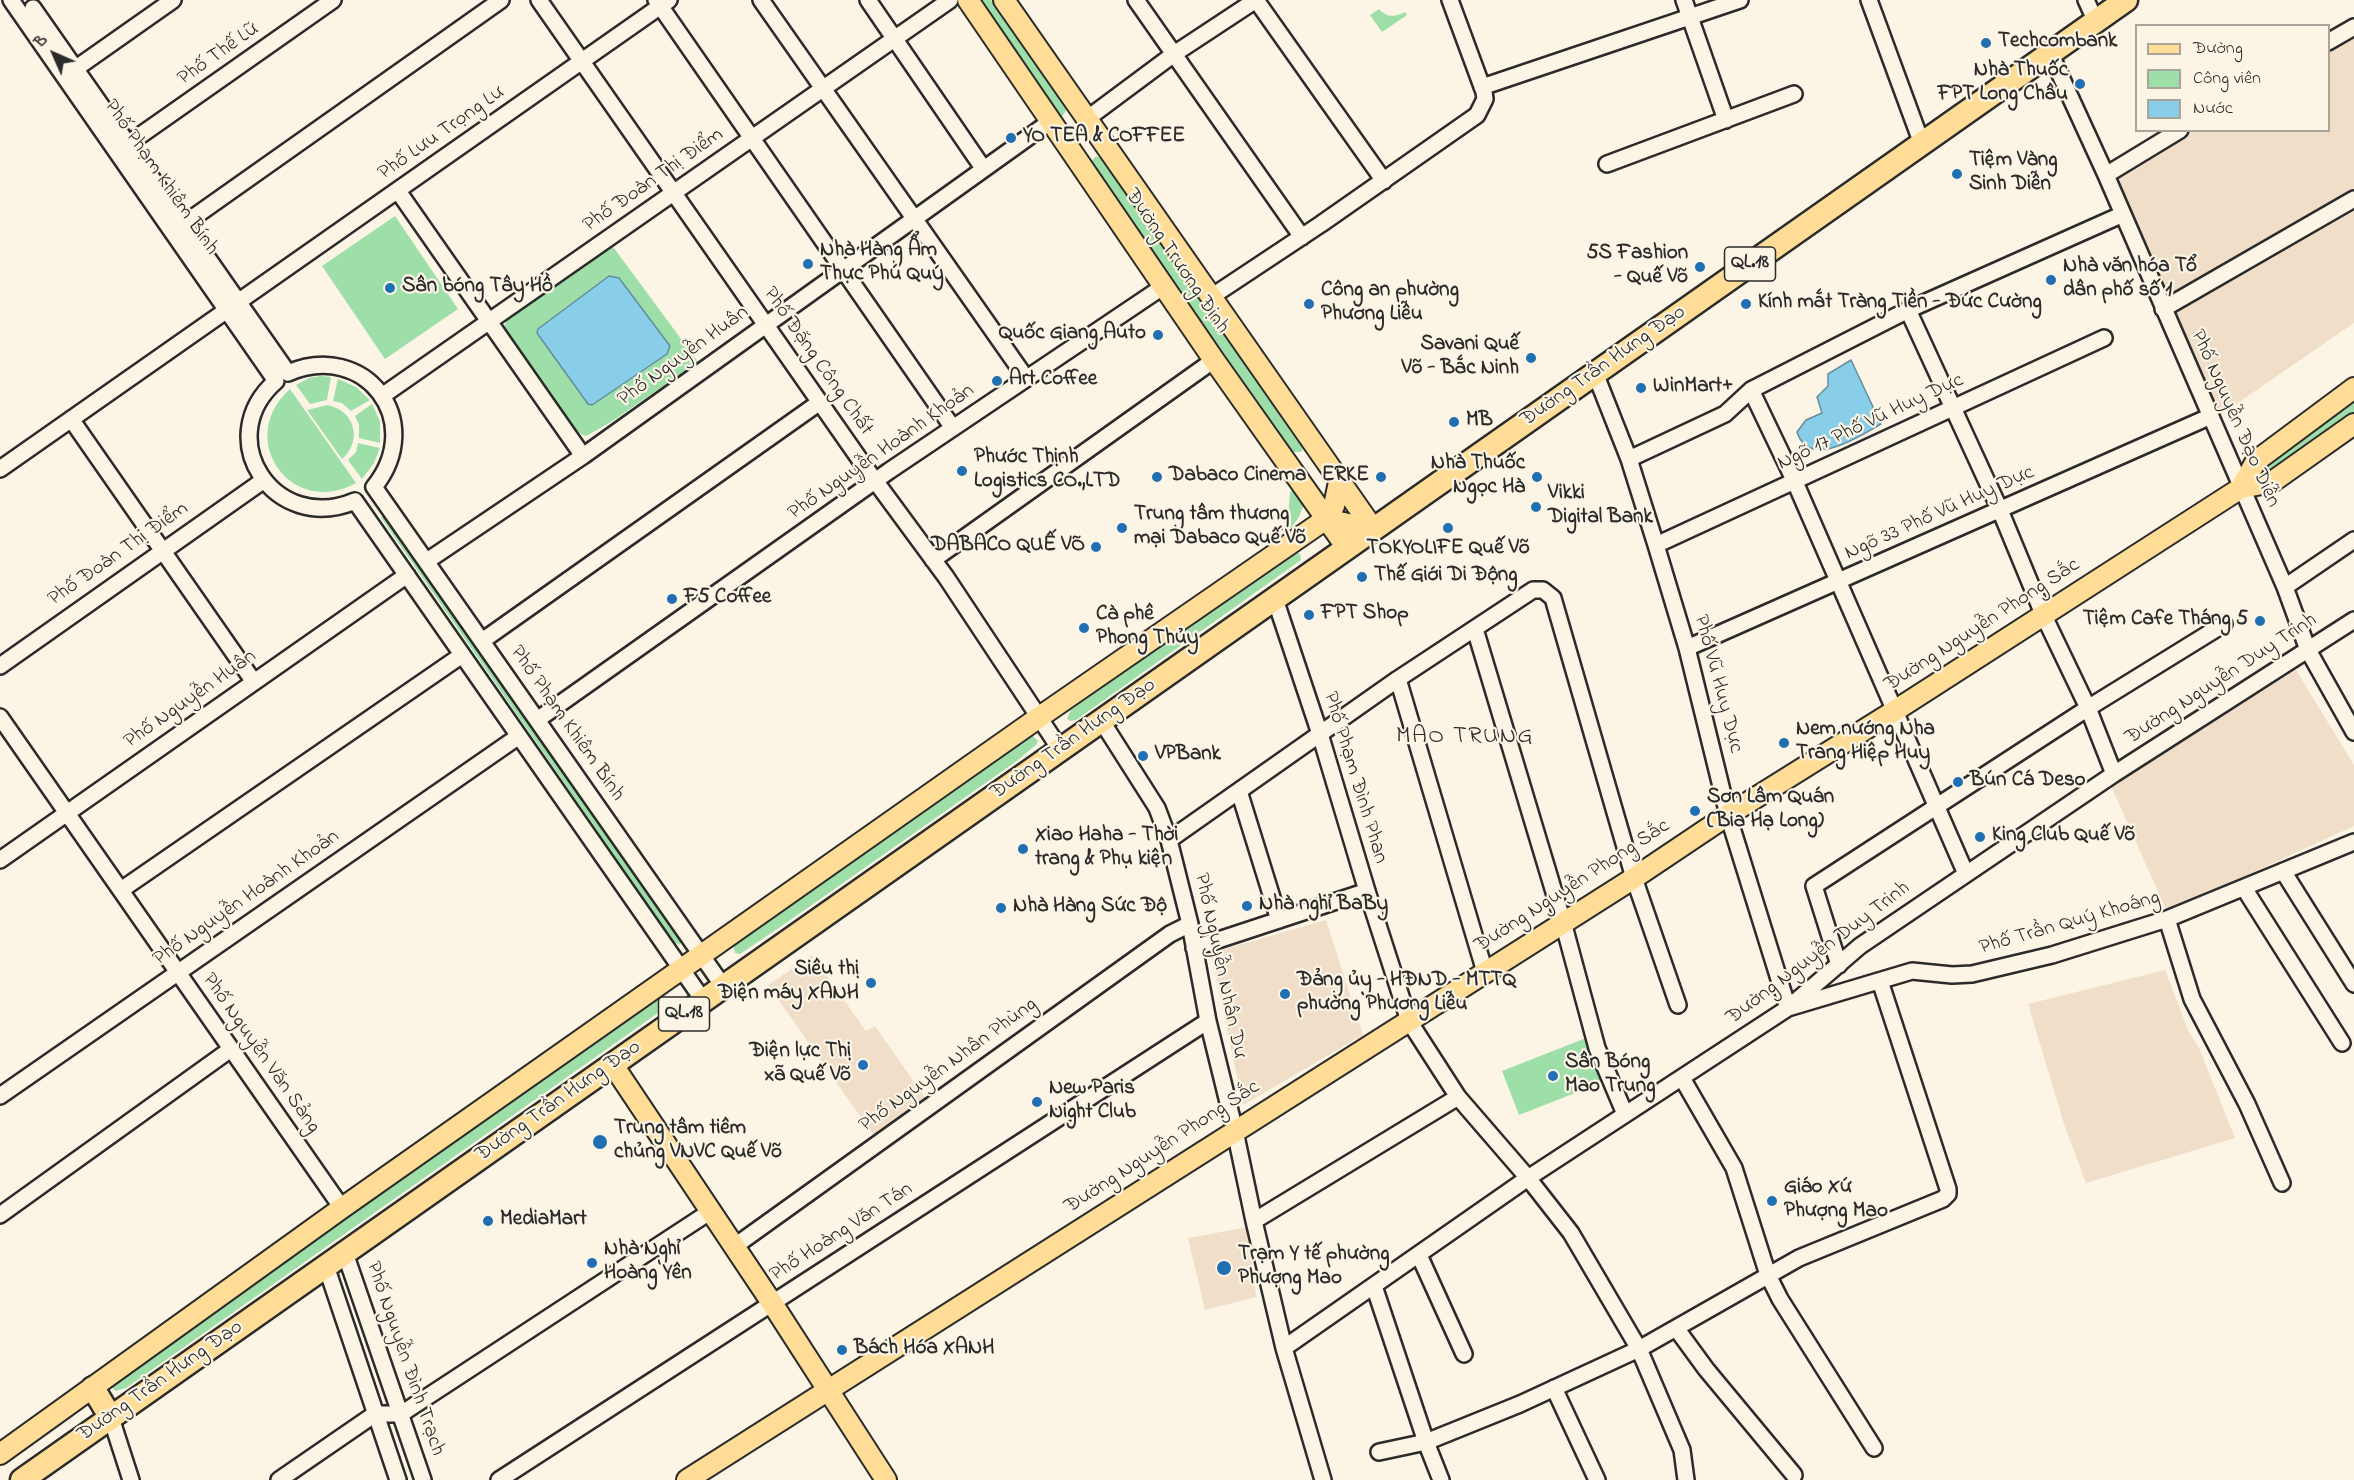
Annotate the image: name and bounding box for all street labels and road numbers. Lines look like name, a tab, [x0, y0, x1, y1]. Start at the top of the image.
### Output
street label: Phố Thế Lữ	[174, 18, 264, 92]
street label: Phố Lưu Trọng Lư	[374, 81, 510, 187]
street label: Phố Phạm Khiêm Bính	[97, 95, 223, 261]
street label: Phố Đoàn Thị Điểm	[579, 123, 729, 239]
street label: Đường Trương Định	[1118, 185, 1234, 339]
road number: QL.18	[1724, 247, 1776, 281]
street label: Phố Đặng Công Chất	[756, 283, 878, 441]
street label: Phố Nguyễn Huân	[614, 301, 754, 413]
street label: Đường Trần Hưng Đạo	[1517, 301, 1691, 433]
street label: Phố Nguyễn Đạo Diễn	[2183, 326, 2285, 512]
street label: Ngõ 17 Phố Vũ Huy Dực	[1774, 369, 1968, 477]
street label: Phố Nguyễn Hoành Khoản	[784, 379, 980, 527]
street label: Ngõ 33 Phố Vũ Huy Dực	[1842, 461, 2038, 567]
street label: Phố Đoàn Thị Điểm	[44, 497, 194, 613]
street label: Đường Nguyễn Phong Sắc	[1881, 554, 2085, 698]
street label: Đường Nguyễn Duy Trinh	[2122, 609, 2322, 751]
street label: Phố Vũ Huy Dực	[1686, 612, 1748, 756]
street label: Phố Phạm Khiêm Bính	[503, 641, 629, 807]
street label: Phố Nguyễn Huân	[120, 645, 262, 755]
street label: Đường Trần Hưng Đạo	[987, 674, 1161, 806]
street label: Phố Phạm Đình Phan	[1316, 689, 1392, 867]
street label: Đường Nguyễn Phong Sắc	[1471, 815, 1675, 959]
street label: Phố Nguyễn Hoành Khoản	[149, 825, 345, 973]
street label: Phố Nguyễn Nhân Dư	[1187, 871, 1251, 1061]
street label: Đường Nguyễn Duy Trinh	[1722, 877, 1916, 1031]
street label: Phố Trần Quý Khoáng	[1977, 886, 2163, 962]
street label: Phố Nguyễn Văn Sảng	[195, 969, 325, 1139]
street label: Phố Nguyễn Nhân Phùng	[855, 993, 1043, 1139]
road number: QL.18	[658, 997, 710, 1031]
street label: Đường Trần Hưng Đạo	[472, 1036, 646, 1168]
street label: Đường Nguyễn Phong Sắc	[1061, 1076, 1265, 1220]
street label: Phố Hoàng Văn Tán	[766, 1178, 918, 1288]
street label: Phố Nguyễn Đình Trạch	[359, 1259, 449, 1459]
street label: Đường Trần Hưng Đạo	[74, 1316, 248, 1448]

